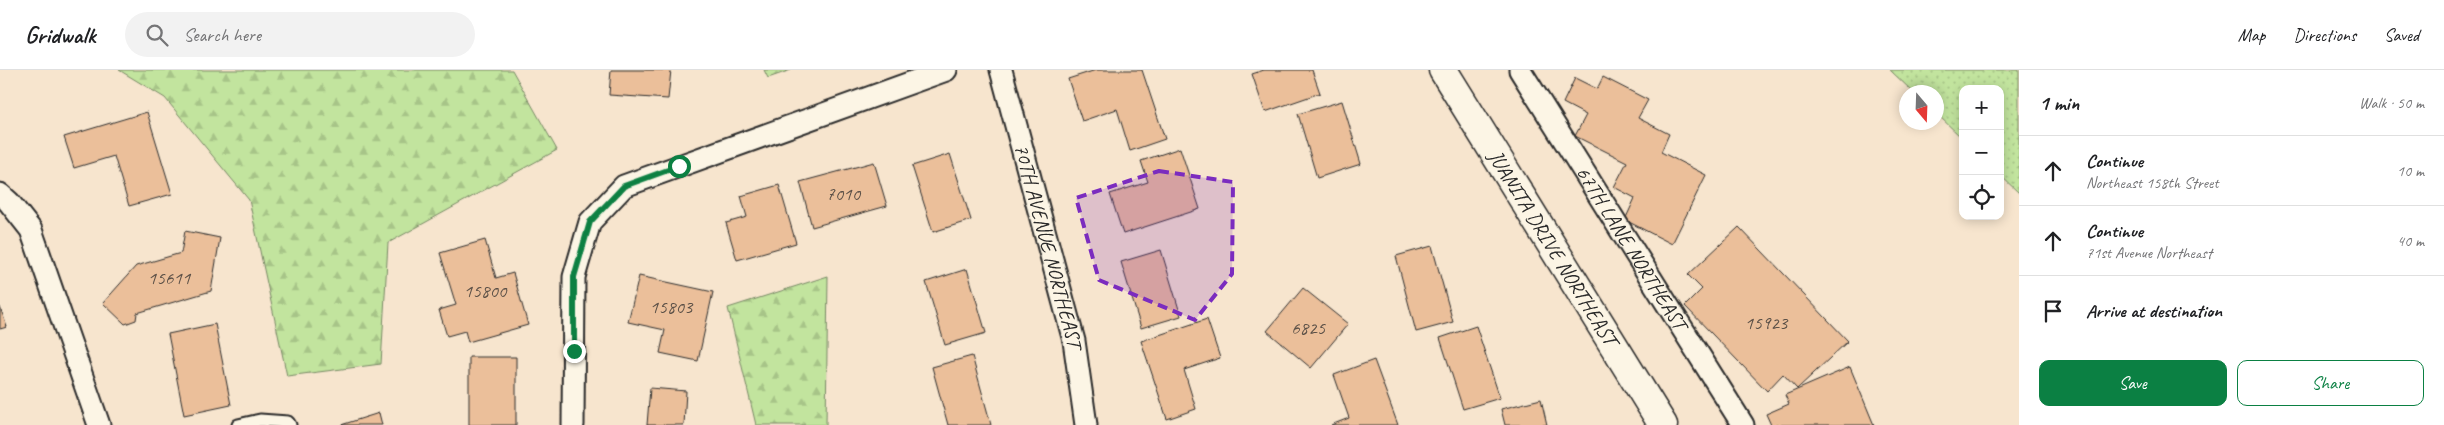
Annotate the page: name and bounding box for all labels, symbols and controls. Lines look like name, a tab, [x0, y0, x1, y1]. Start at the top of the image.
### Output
search box	[125, 12, 475, 57]
text: Gridwalk	[25, 20, 95, 50]
icon: search	[143, 21, 171, 49]
text: Search here	[183, 23, 261, 47]
text: Map	[2238, 24, 2265, 46]
text: Directions	[2293, 24, 2356, 46]
text: Saved	[2384, 24, 2419, 46]
north arrow	[1899, 85, 1944, 130]
map controls	[1959, 85, 2004, 220]
button: +	[1959, 85, 2004, 130]
text: 1 min	[2039, 90, 2079, 116]
text: Walk · 50 m	[2359, 93, 2424, 113]
button: −	[1959, 130, 2004, 175]
street label: 70TH AVENUE NORTHEAST	[1008, 141, 1088, 354]
street label: JUANITA DRIVE NORTHEAST	[1482, 144, 1626, 355]
text: Continue	[2086, 149, 2143, 173]
route start	[668, 155, 691, 178]
icon: ahead	[2039, 157, 2067, 185]
street label: 67TH LANE NORTHEAST	[1571, 161, 1695, 338]
text: 10 m	[2397, 161, 2424, 181]
text: Northeast 158th Street	[2086, 173, 2219, 193]
button: locate	[1959, 175, 2004, 220]
house number: 7010	[826, 182, 862, 206]
text: Continue	[2086, 219, 2143, 243]
icon: ahead	[2039, 227, 2067, 255]
text: 40 m	[2397, 231, 2424, 251]
text: 71st Avenue Northeast	[2086, 243, 2212, 263]
house number: 15611	[148, 266, 192, 290]
house number: 15800	[464, 279, 508, 303]
house number: 15803	[650, 295, 694, 319]
icon: arrive	[2039, 297, 2067, 325]
text: Arrive at destination	[2086, 299, 2222, 323]
house number: 15923	[1745, 311, 1789, 335]
house number: 6825	[1291, 316, 1327, 340]
route end	[563, 340, 586, 363]
button: Save	[2039, 360, 2227, 406]
button: Share	[2237, 360, 2424, 406]

